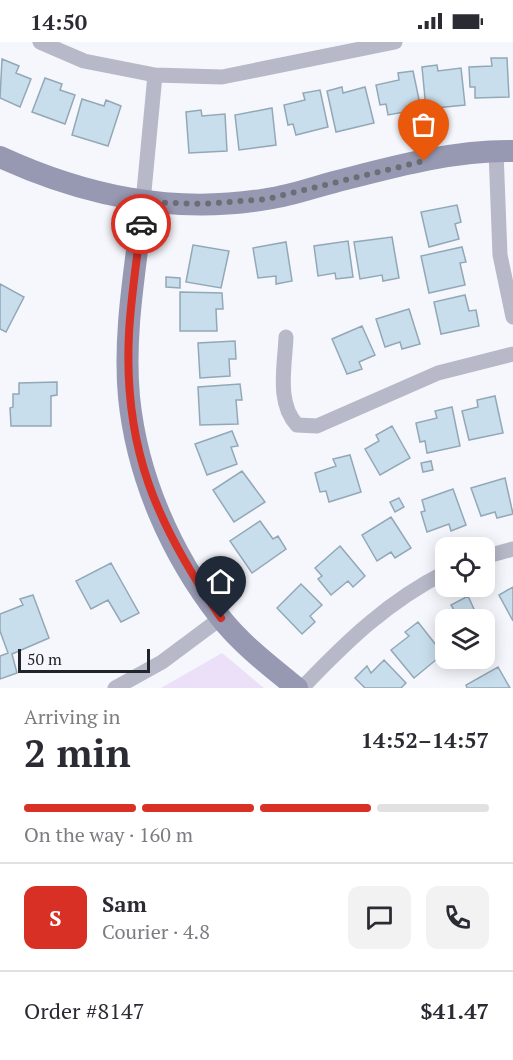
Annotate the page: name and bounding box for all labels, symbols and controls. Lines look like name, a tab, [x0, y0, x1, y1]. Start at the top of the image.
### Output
text: 14:50	[30, 7, 87, 36]
pin	[398, 99, 449, 161]
icon: bag	[407, 108, 440, 141]
courier	[111, 194, 171, 254]
icon: car	[125, 208, 158, 241]
map controls	[435, 537, 495, 669]
button: locate	[435, 537, 495, 597]
pin	[195, 556, 246, 618]
icon: home	[204, 565, 237, 598]
button: layers	[435, 609, 495, 669]
scale bar	[18, 646, 150, 674]
text: 50 m	[27, 648, 62, 670]
text: Arriving in	[24, 703, 120, 730]
text: 14:52–14:57	[361, 725, 489, 754]
text: 2 min	[24, 726, 131, 778]
text: On the way · 160 m	[24, 821, 193, 848]
button: chat	[348, 886, 411, 949]
button: phone	[426, 886, 489, 949]
text: Sam	[102, 889, 147, 918]
text: S	[49, 903, 62, 932]
text: Courier · 4.8	[102, 918, 210, 945]
text: Order #8147	[24, 996, 144, 1025]
text: $41.47	[420, 996, 489, 1025]

